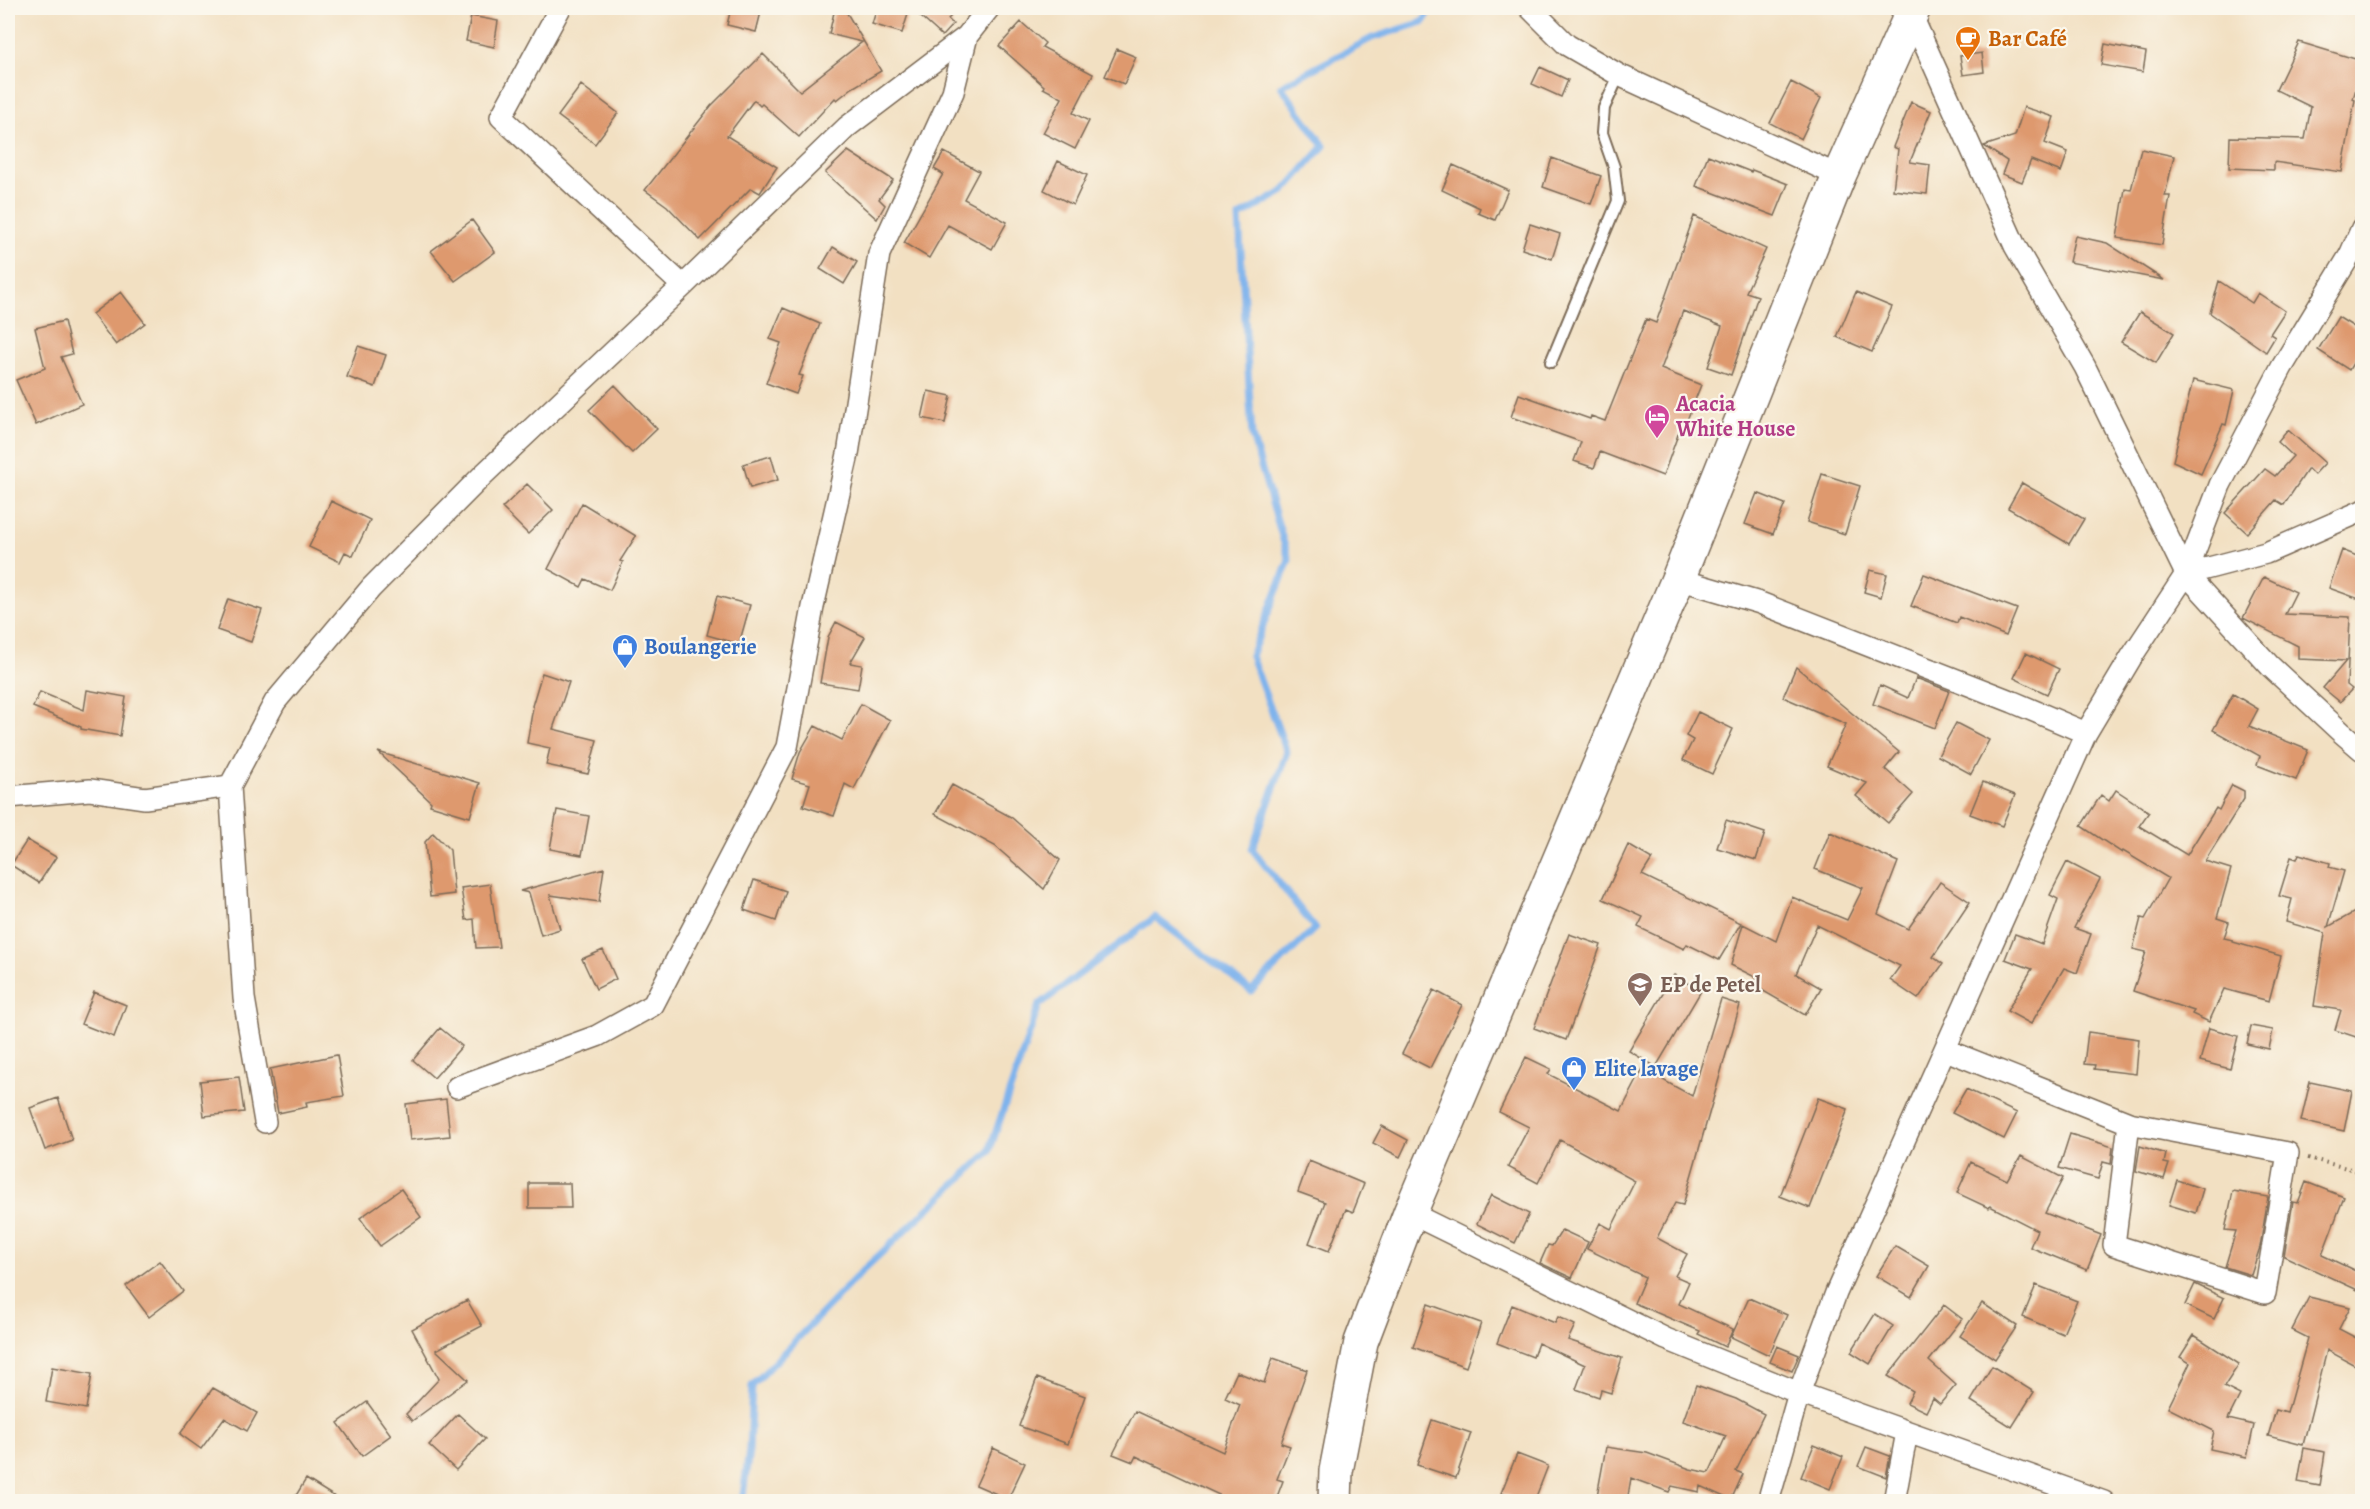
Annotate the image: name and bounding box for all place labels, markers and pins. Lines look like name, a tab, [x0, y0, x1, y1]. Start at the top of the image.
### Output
cafe icon: Bar Café	[1953, 24, 1983, 62]
place label: Bar Café	[1988, 24, 2067, 54]
place label: Acacia White House	[1675, 389, 1795, 444]
hotel icon: Acacia White House	[1642, 402, 1672, 440]
shop icon: Boulangerie	[610, 632, 640, 670]
place label: Boulangerie	[644, 632, 757, 662]
school or university icon: EP de Petel	[1625, 970, 1655, 1008]
place label: EP de Petel	[1660, 970, 1761, 1000]
shop icon: Elite lavage	[1559, 1054, 1589, 1092]
place label: Elite lavage	[1594, 1054, 1699, 1084]

